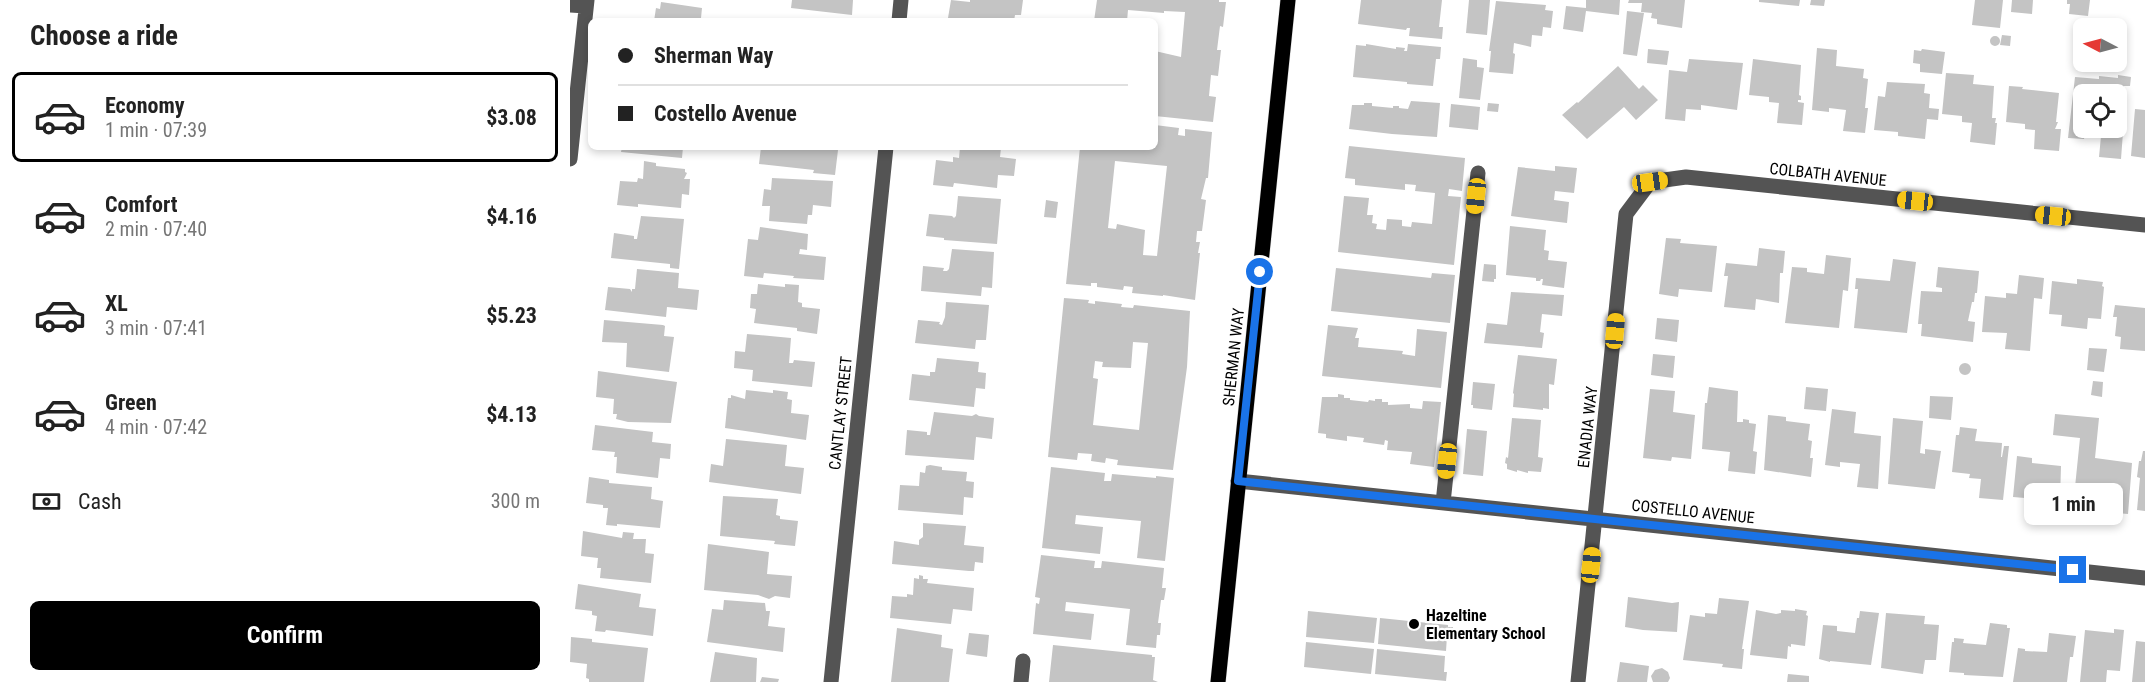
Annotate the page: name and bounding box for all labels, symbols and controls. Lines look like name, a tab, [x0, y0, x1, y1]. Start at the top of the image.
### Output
north arrow	[2073, 18, 2127, 72]
map controls	[2073, 18, 2127, 138]
text: Choose a ride	[30, 20, 178, 52]
text: Sherman Way	[654, 43, 773, 68]
button: locate	[2073, 84, 2127, 138]
icon: car	[33, 90, 87, 144]
text: Economy	[105, 93, 185, 118]
text: Costello Avenue	[654, 101, 797, 126]
text: $3.08	[486, 105, 537, 130]
text: 1 min · 07:39	[105, 118, 207, 142]
street label: COLBATH AVENUE	[1769, 159, 1887, 190]
car	[1631, 171, 1669, 193]
car	[1465, 177, 1487, 215]
icon: car	[33, 189, 87, 243]
car	[1896, 190, 1934, 212]
text: Comfort	[105, 192, 178, 217]
text: $4.16	[486, 204, 537, 229]
car	[2034, 205, 2072, 227]
text: 2 min · 07:40	[105, 217, 207, 241]
route start	[1246, 258, 1273, 285]
icon: car	[33, 288, 87, 342]
text: XL	[105, 291, 128, 316]
text: $5.23	[486, 303, 537, 328]
street label: SHERMAN WAY	[1219, 307, 1248, 407]
car	[1604, 312, 1626, 350]
text: 3 min · 07:41	[105, 316, 207, 340]
street label: CANTLAY STREET	[825, 355, 856, 471]
street label: ENADIA WAY	[1574, 385, 1601, 469]
icon: car	[33, 387, 87, 441]
text: Green	[105, 390, 157, 415]
text: $4.13	[486, 402, 537, 427]
text: 4 min · 07:42	[105, 415, 207, 439]
car	[1436, 442, 1458, 480]
callout: 1 min	[2024, 483, 2122, 525]
icon: cash	[30, 485, 63, 518]
text: Cash	[78, 489, 122, 514]
text: 300 m	[491, 489, 540, 513]
text: 1 min	[2051, 492, 2096, 516]
street label: COSTELLO AVENUE	[1630, 496, 1755, 527]
car	[1580, 546, 1602, 584]
route end	[2059, 556, 2086, 583]
button: Confirm	[30, 601, 540, 670]
place label: Hazeltine Elementary School	[1426, 606, 1545, 643]
marker: Hazeltine Elementary School	[1407, 617, 1421, 631]

